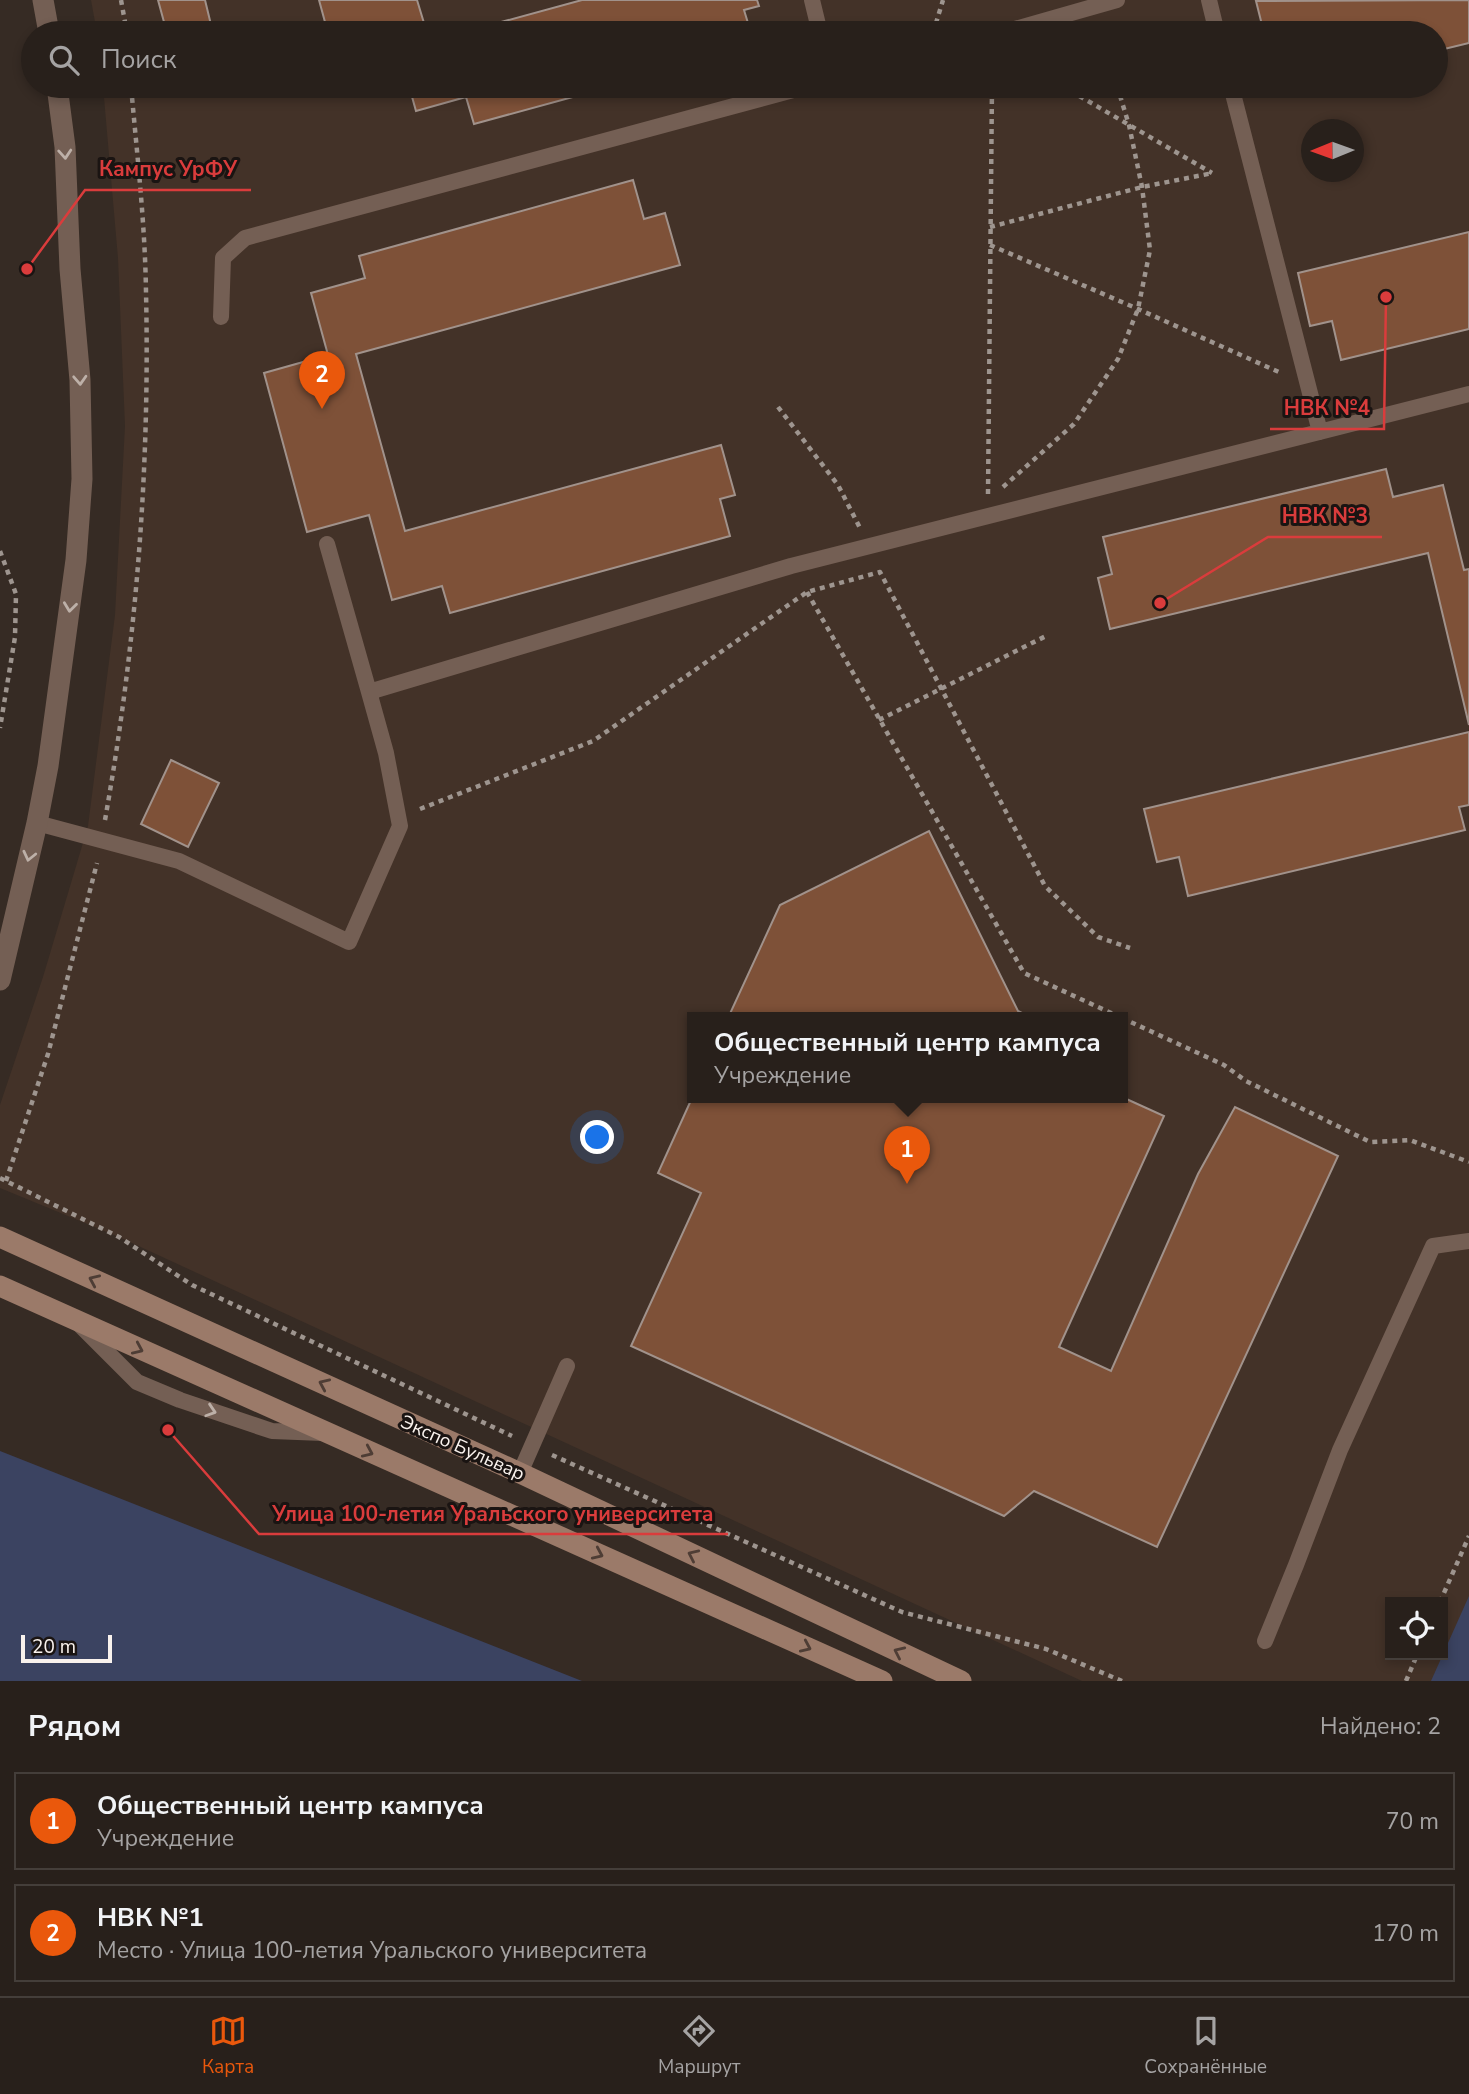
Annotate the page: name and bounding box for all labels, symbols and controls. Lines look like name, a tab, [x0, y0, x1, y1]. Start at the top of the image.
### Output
search box	[21, 21, 1448, 98]
icon: search	[45, 41, 83, 79]
text: Поиск	[101, 42, 177, 77]
north arrow	[1301, 119, 1364, 182]
one-way arrow	[57, 148, 72, 159]
callout: Кампус УрФУ	[85, 148, 251, 190]
text: Кампус УрФУ	[99, 155, 238, 183]
pin: 2	[299, 351, 345, 409]
one-way arrow	[72, 375, 87, 386]
callout: НВК №4	[1270, 387, 1384, 429]
text: НВК №4	[1284, 394, 1371, 422]
callout: НВК №3	[1268, 495, 1382, 537]
text: НВК №3	[1282, 502, 1368, 530]
one-way arrow	[63, 602, 78, 613]
one-way arrow	[23, 850, 38, 862]
popup	[687, 1012, 1128, 1103]
text: Общественный центр кампуса	[714, 1025, 1101, 1060]
text: Учреждение	[714, 1060, 851, 1091]
your location	[580, 1120, 614, 1154]
pin: 1	[884, 1126, 930, 1184]
one-way arrow	[89, 1274, 102, 1288]
one-way arrow	[131, 1341, 143, 1355]
one-way arrow	[319, 1378, 331, 1392]
one-way arrow	[205, 1403, 217, 1417]
street label: Экспо Бульвар	[396, 1409, 529, 1487]
one-way arrow	[361, 1444, 373, 1458]
callout: Улица 100-летия Уральского университета	[259, 1492, 728, 1534]
text: Улица 100-летия Уральского университета	[271, 1500, 714, 1528]
one-way arrow	[591, 1546, 603, 1560]
one-way arrow	[688, 1549, 700, 1563]
map controls	[1385, 1597, 1448, 1660]
button: locate	[1385, 1597, 1448, 1660]
scale bar	[21, 1632, 112, 1664]
text: 20 m	[32, 1634, 76, 1660]
one-way arrow	[798, 1639, 811, 1653]
one-way arrow	[894, 1646, 906, 1660]
text: Рядом	[28, 1706, 121, 1747]
text: Найдено: 2	[1320, 1711, 1441, 1742]
text: Общественный центр кампуса	[97, 1788, 484, 1823]
text: 1	[46, 1806, 60, 1837]
text: 70 m	[1386, 1806, 1439, 1837]
text: Учреждение	[97, 1823, 234, 1854]
text: НВК №1	[97, 1900, 204, 1935]
text: 2	[46, 1918, 60, 1949]
text: 170 m	[1372, 1918, 1439, 1949]
text: Место · Улица 100-летия Уральского университета	[97, 1935, 647, 1966]
tab: Карта	[202, 2012, 254, 2080]
tab: Маршрут	[658, 2012, 741, 2080]
tab: Сохранённые	[1144, 2012, 1267, 2080]

